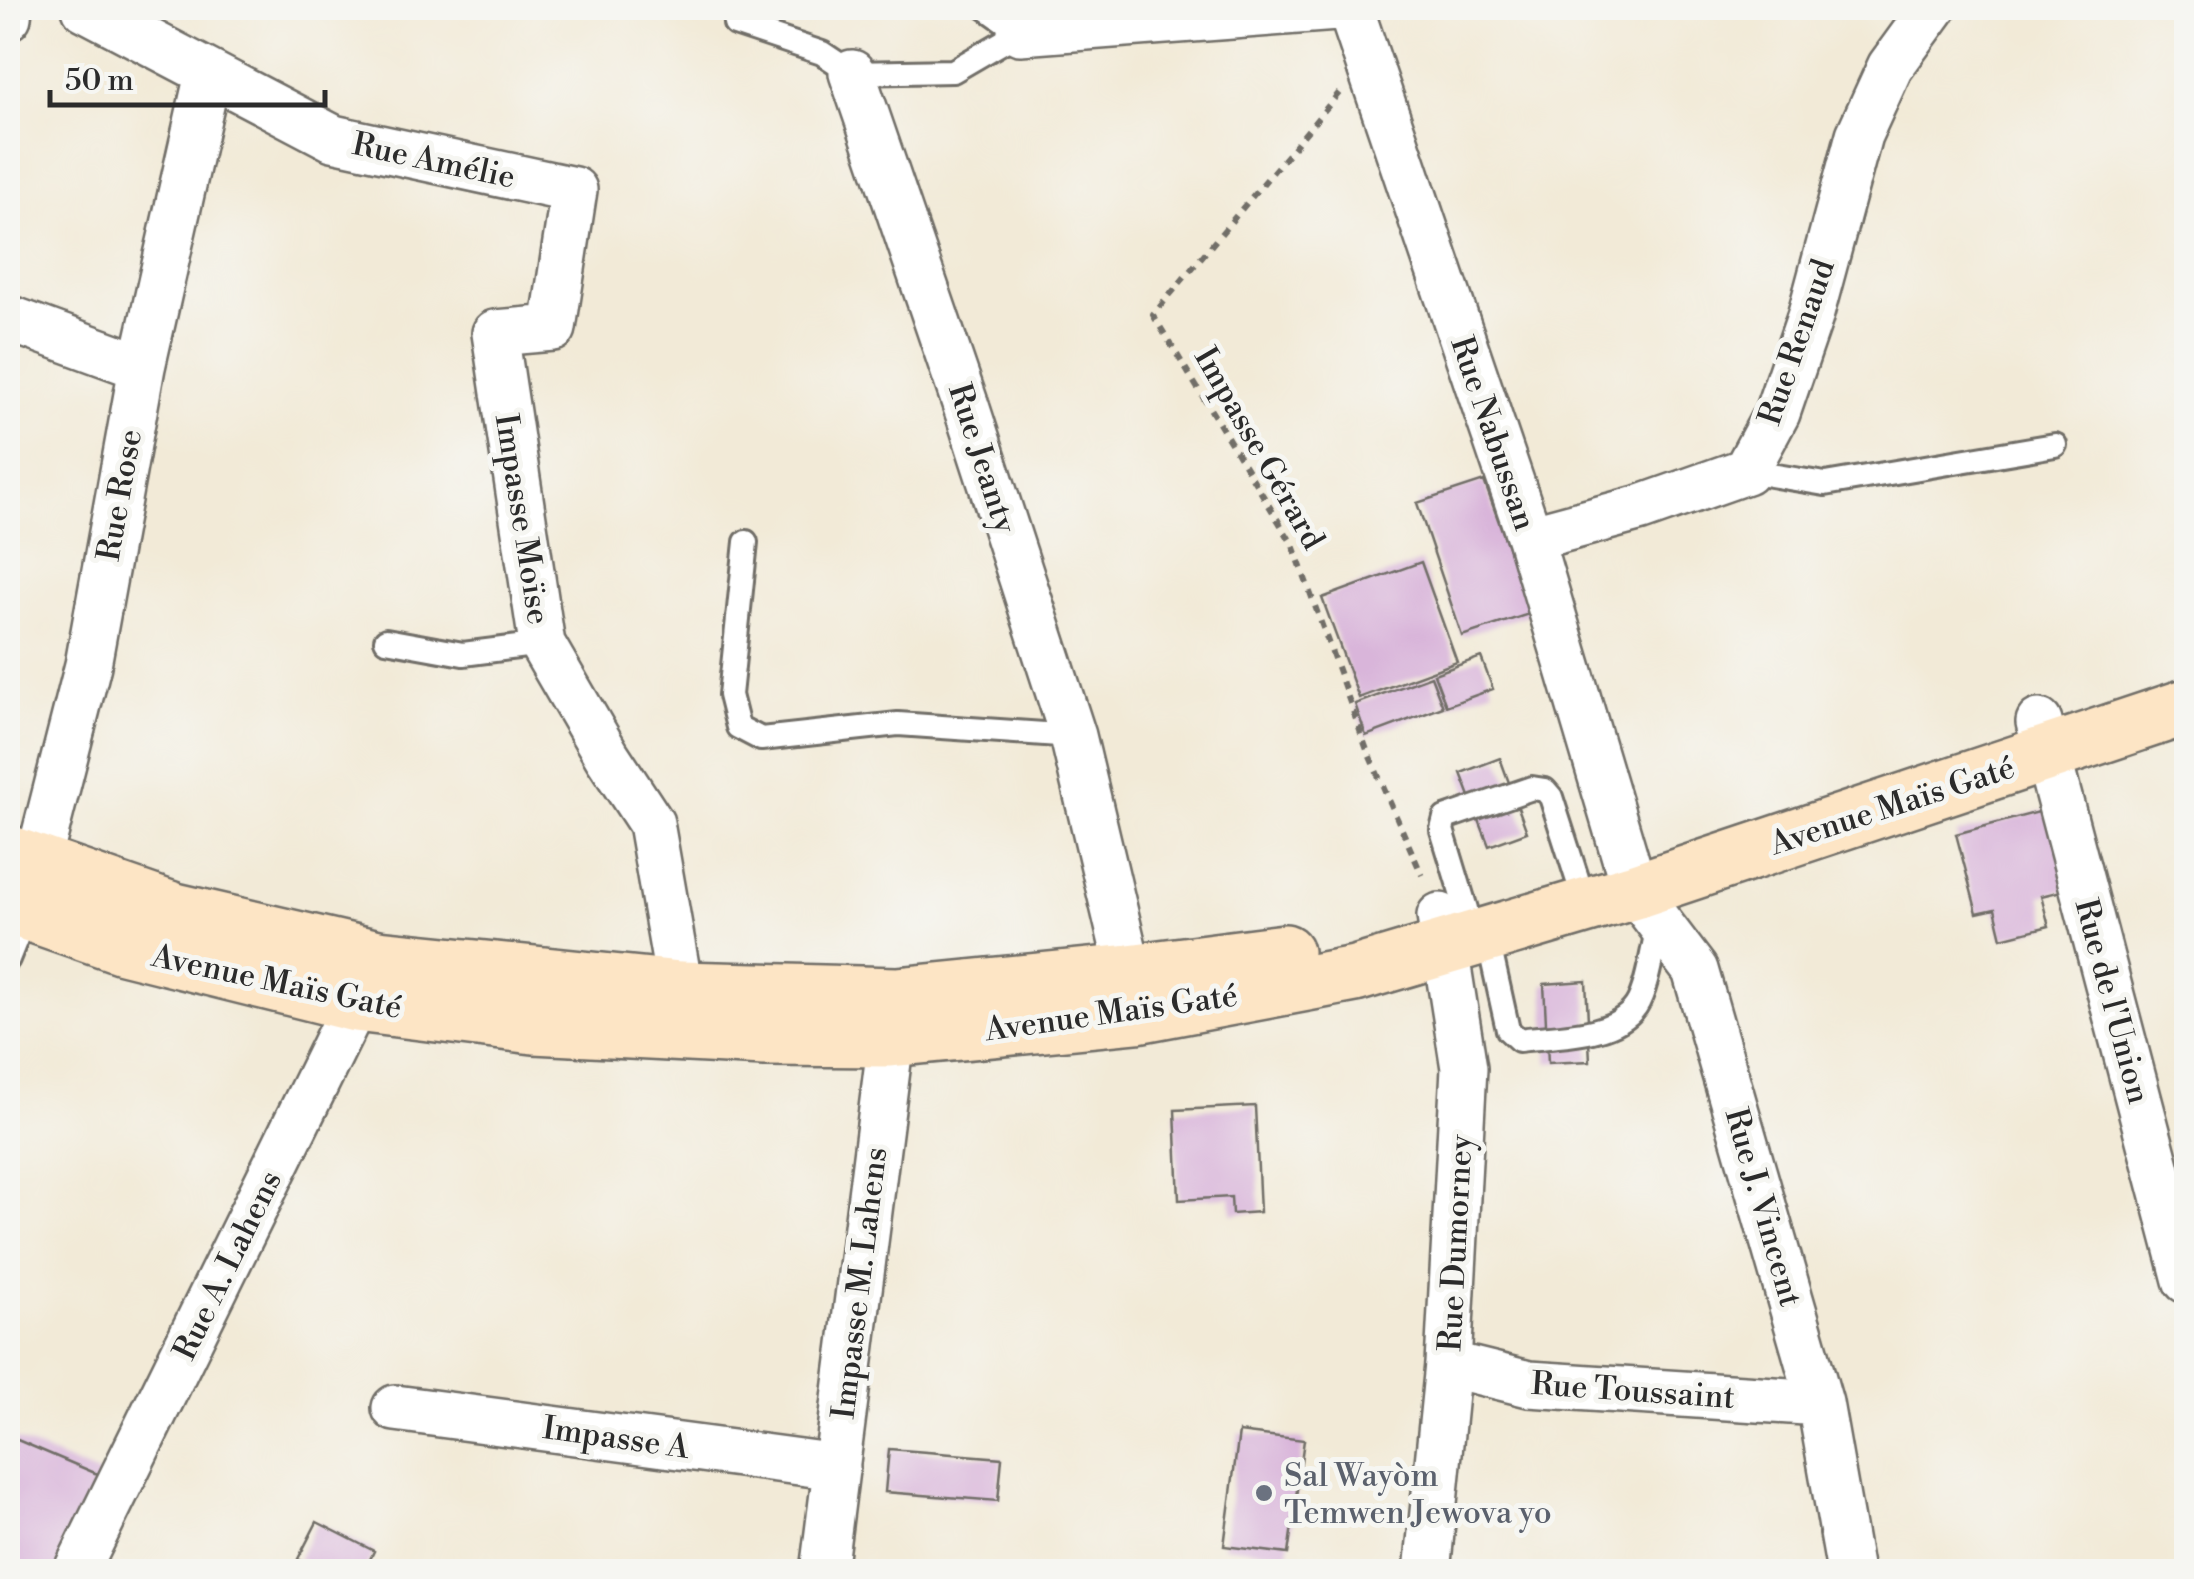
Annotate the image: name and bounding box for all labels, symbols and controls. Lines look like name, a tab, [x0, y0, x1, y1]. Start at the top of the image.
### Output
scale bar	[50, 45, 325, 107]
text: 50 m	[65, 62, 134, 100]
street label: Rue Amélie	[349, 124, 519, 198]
street label: Rue Renaud	[1750, 254, 1844, 431]
street label: Rue Nabussan	[1441, 331, 1545, 536]
street label: Impasse Gérard	[1185, 340, 1333, 557]
street label: Rue Jeanty	[939, 378, 1025, 539]
street label: Impasse Moïse	[486, 411, 558, 627]
street label: Rue Rose	[89, 426, 151, 564]
street label: Avenue Maïs Gaté	[1764, 748, 2020, 865]
street label: Rue de l'Union	[2066, 895, 2159, 1108]
street label: Avenue Maïs Gaté	[147, 936, 406, 1028]
street label: Avenue Maïs Gaté	[981, 975, 1240, 1051]
street label: Rue J. Vincent	[1716, 1103, 1810, 1311]
street label: Rue Dumorney	[1430, 1133, 1482, 1353]
street label: Impasse M. Lahens	[823, 1145, 896, 1421]
street label: Rue A. Lahens	[165, 1164, 291, 1367]
street label: Rue Toussaint	[1530, 1364, 1736, 1418]
street label: Impasse A	[540, 1408, 693, 1468]
place label: Sal Wayòm Temwen Jewova yo	[1284, 1456, 1552, 1533]
marker: Sal Wayòm Temwen Jewova yo	[1253, 1482, 1275, 1504]

